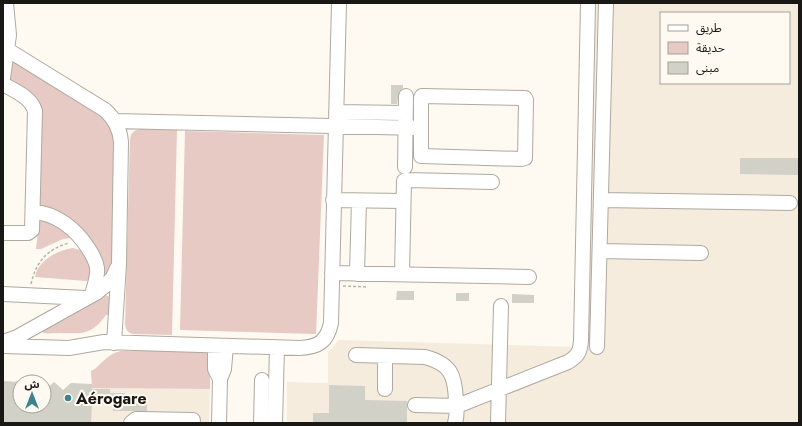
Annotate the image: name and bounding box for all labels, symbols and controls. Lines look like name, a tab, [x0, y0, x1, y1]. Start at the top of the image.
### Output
legend	[660, 12, 790, 84]
text: طريق	[696, 19, 722, 37]
text: حديقة	[696, 39, 725, 57]
text: مبنى	[696, 59, 719, 77]
north arrow	[12, 374, 52, 414]
text: ش	[24, 376, 40, 392]
place label: Aérogare	[75, 387, 147, 410]
marker: Aérogare	[63, 393, 73, 403]

